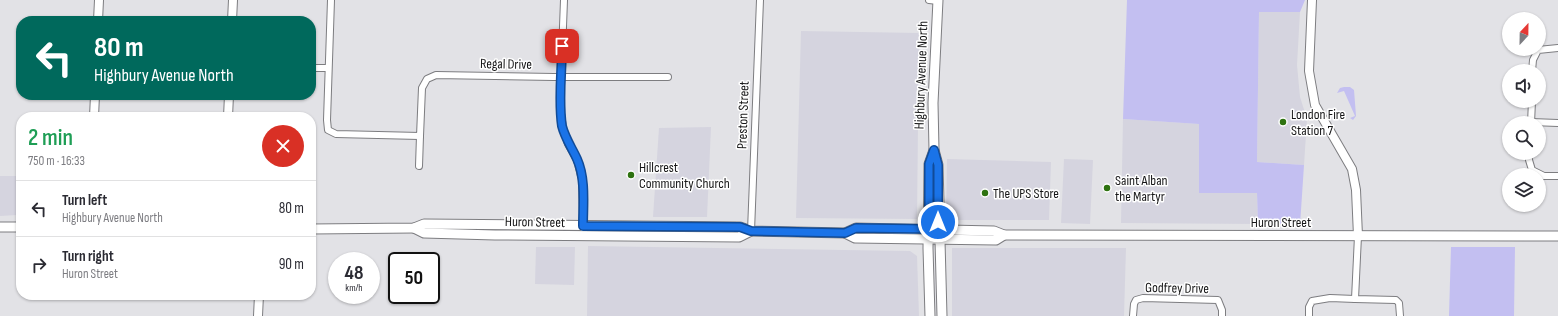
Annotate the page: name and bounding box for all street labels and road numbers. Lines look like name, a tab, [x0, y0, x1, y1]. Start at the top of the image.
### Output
street label: Highbury Avenue North	[911, 20, 931, 130]
street label: Regal Drive	[480, 55, 532, 73]
street label: Preston Street	[733, 81, 753, 149]
street label: Huron Street	[505, 213, 565, 231]
street label: Huron Street	[1251, 214, 1311, 231]
street label: Godfrey Drive	[1145, 279, 1209, 297]

